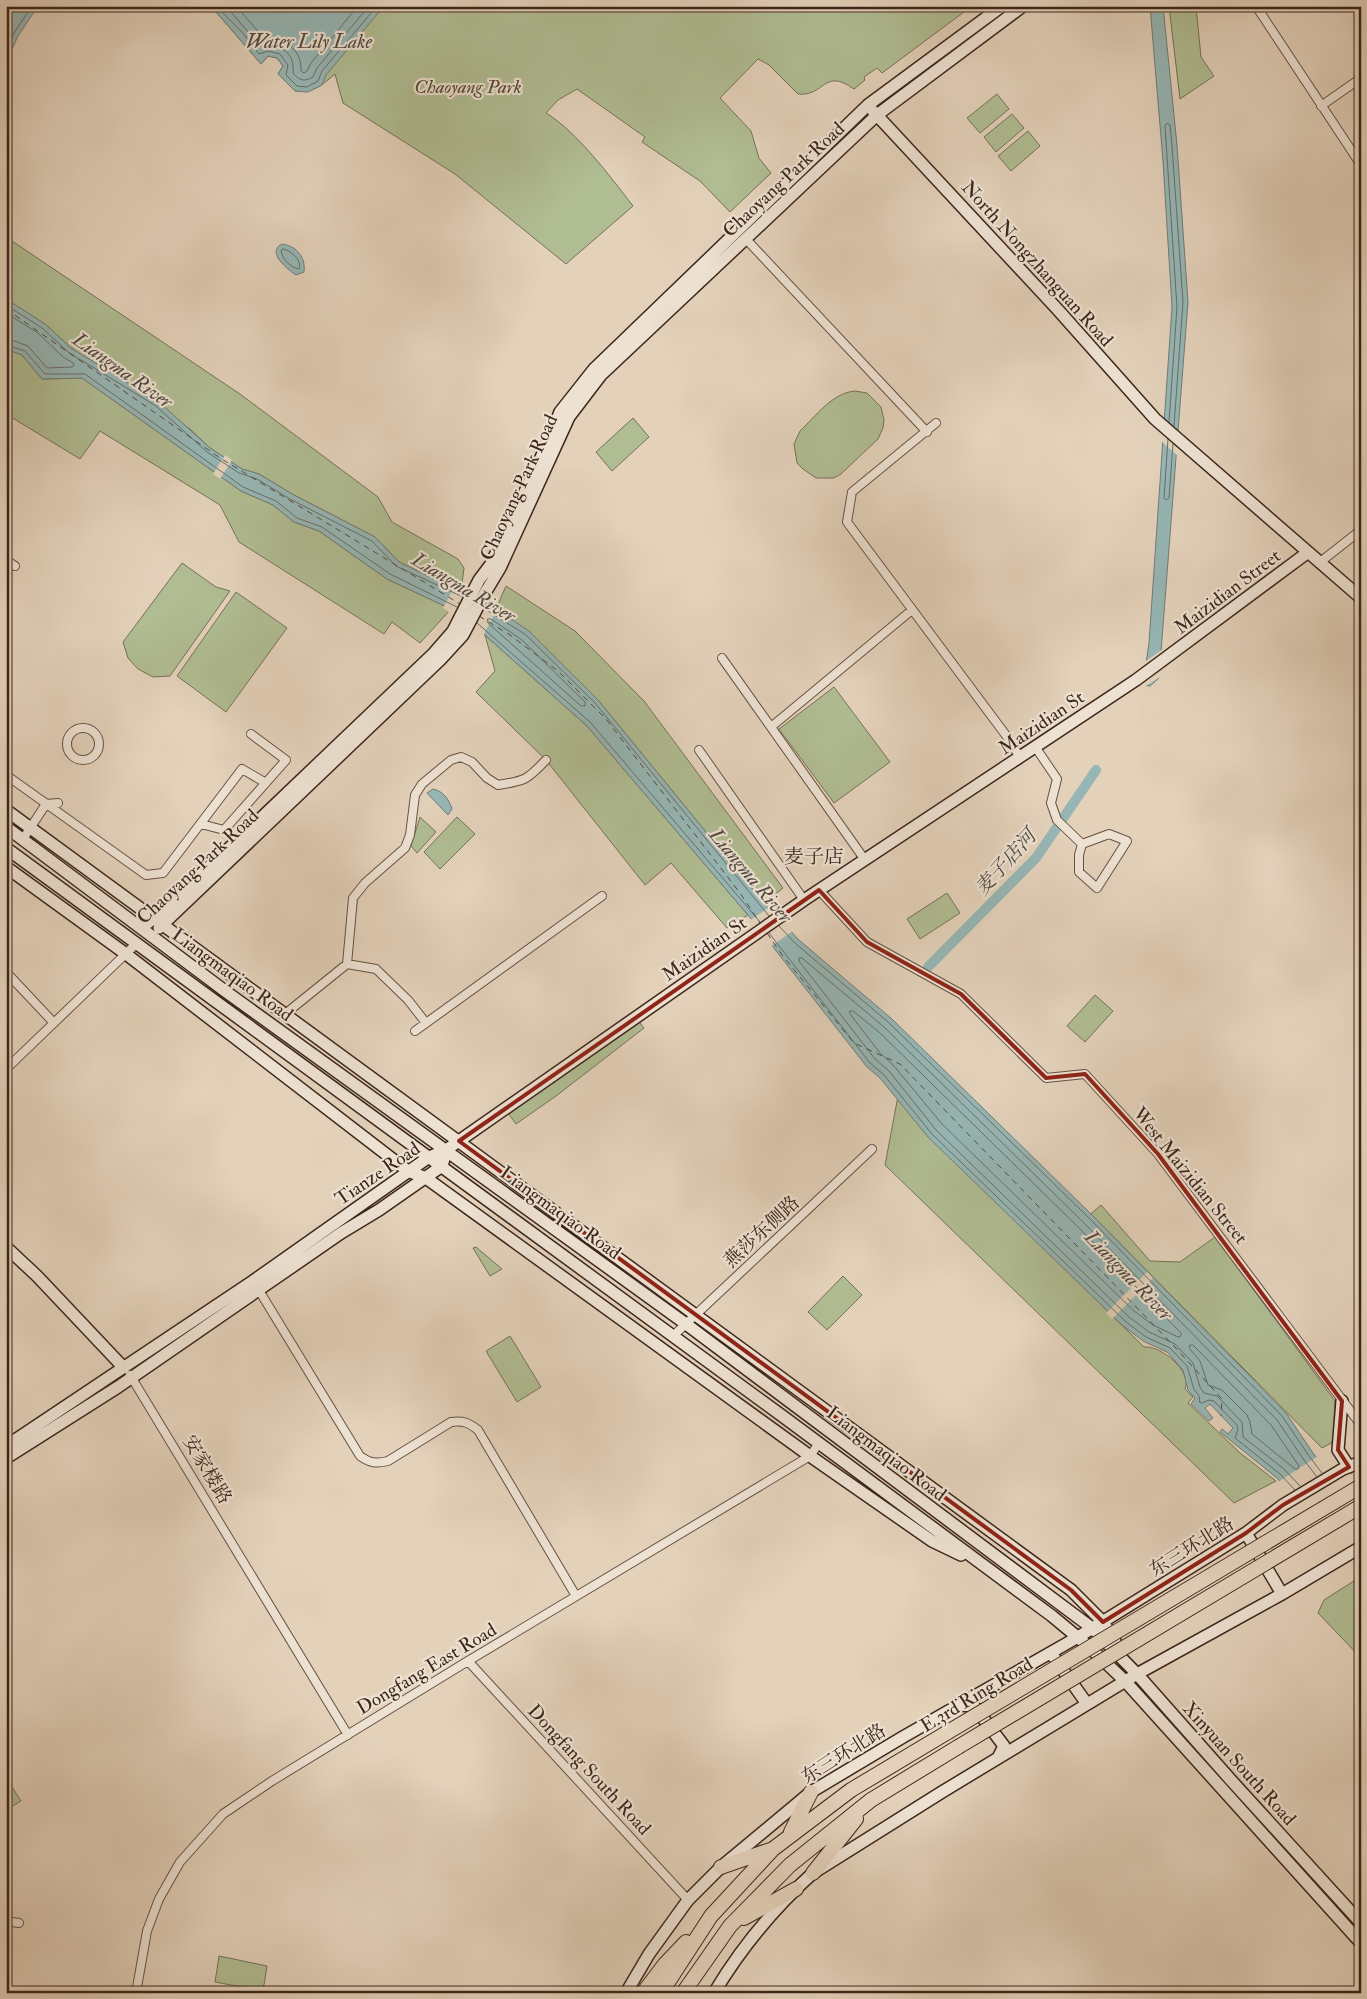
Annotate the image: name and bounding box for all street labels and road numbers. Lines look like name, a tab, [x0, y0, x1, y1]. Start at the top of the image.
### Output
street label: Chaoyang Park Road	[718, 117, 850, 242]
street label: North Nongzhanguan Road	[956, 176, 1119, 352]
street label: Chaoyang Park Road	[475, 410, 564, 564]
street label: Maizidian Street	[1170, 544, 1286, 640]
street label: Maizidian St	[994, 685, 1089, 760]
street label: Chaoyang Park Road	[132, 804, 264, 929]
street label: Maizidian St	[658, 911, 752, 987]
street label: Liangmaqiao Road	[167, 923, 298, 1027]
street label: West Maizidian Street	[1127, 1101, 1253, 1249]
street label: Tianze Road	[330, 1136, 425, 1211]
street label: Liangmaqiao Road	[495, 1161, 626, 1265]
street label: 燕莎东侧路	[719, 1191, 805, 1273]
street label: Liangmaqiao Road	[822, 1401, 952, 1507]
street label: 安家楼路	[177, 1431, 237, 1508]
street label: 东三环北路	[1145, 1511, 1238, 1582]
street label: Dongfang East Road	[352, 1617, 501, 1720]
street label: E 3rd Ring Road	[916, 1652, 1038, 1738]
street label: Xinyuan South Road	[1177, 1697, 1302, 1831]
street label: Dongfang South Road	[522, 1699, 657, 1841]
street label: 东三环北路	[797, 1718, 890, 1789]

